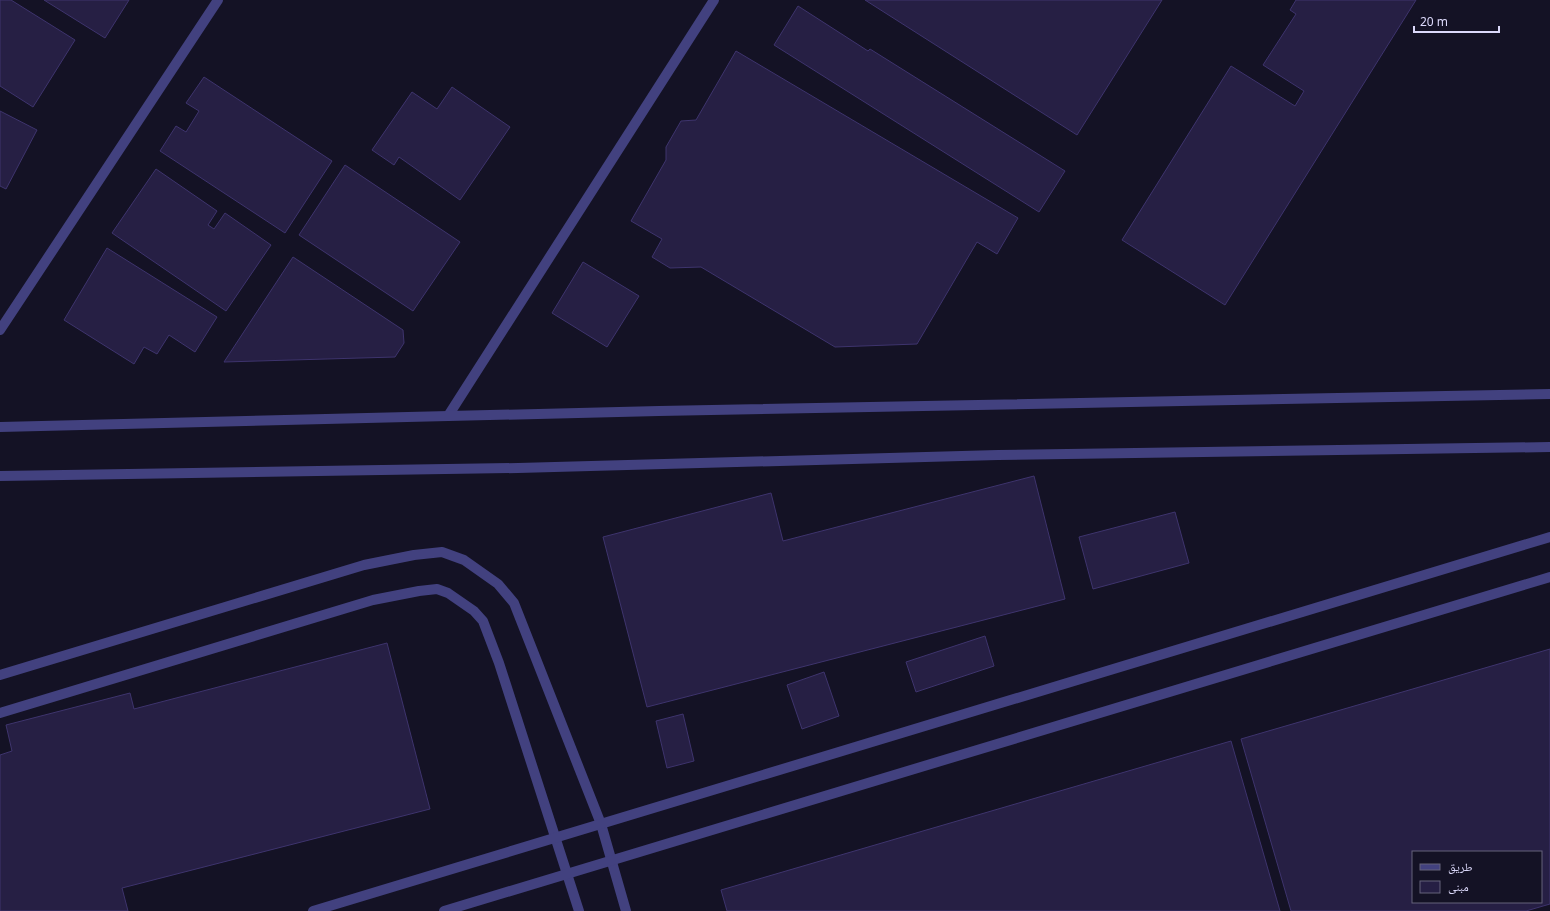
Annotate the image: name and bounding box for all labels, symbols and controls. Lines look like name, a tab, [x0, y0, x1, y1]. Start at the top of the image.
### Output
scale bar	[1414, 8, 1499, 34]
text: 20 m	[1420, 13, 1448, 30]
legend	[1412, 851, 1542, 903]
text: طريق	[1448, 858, 1473, 875]
text: مبنى	[1448, 878, 1469, 895]

